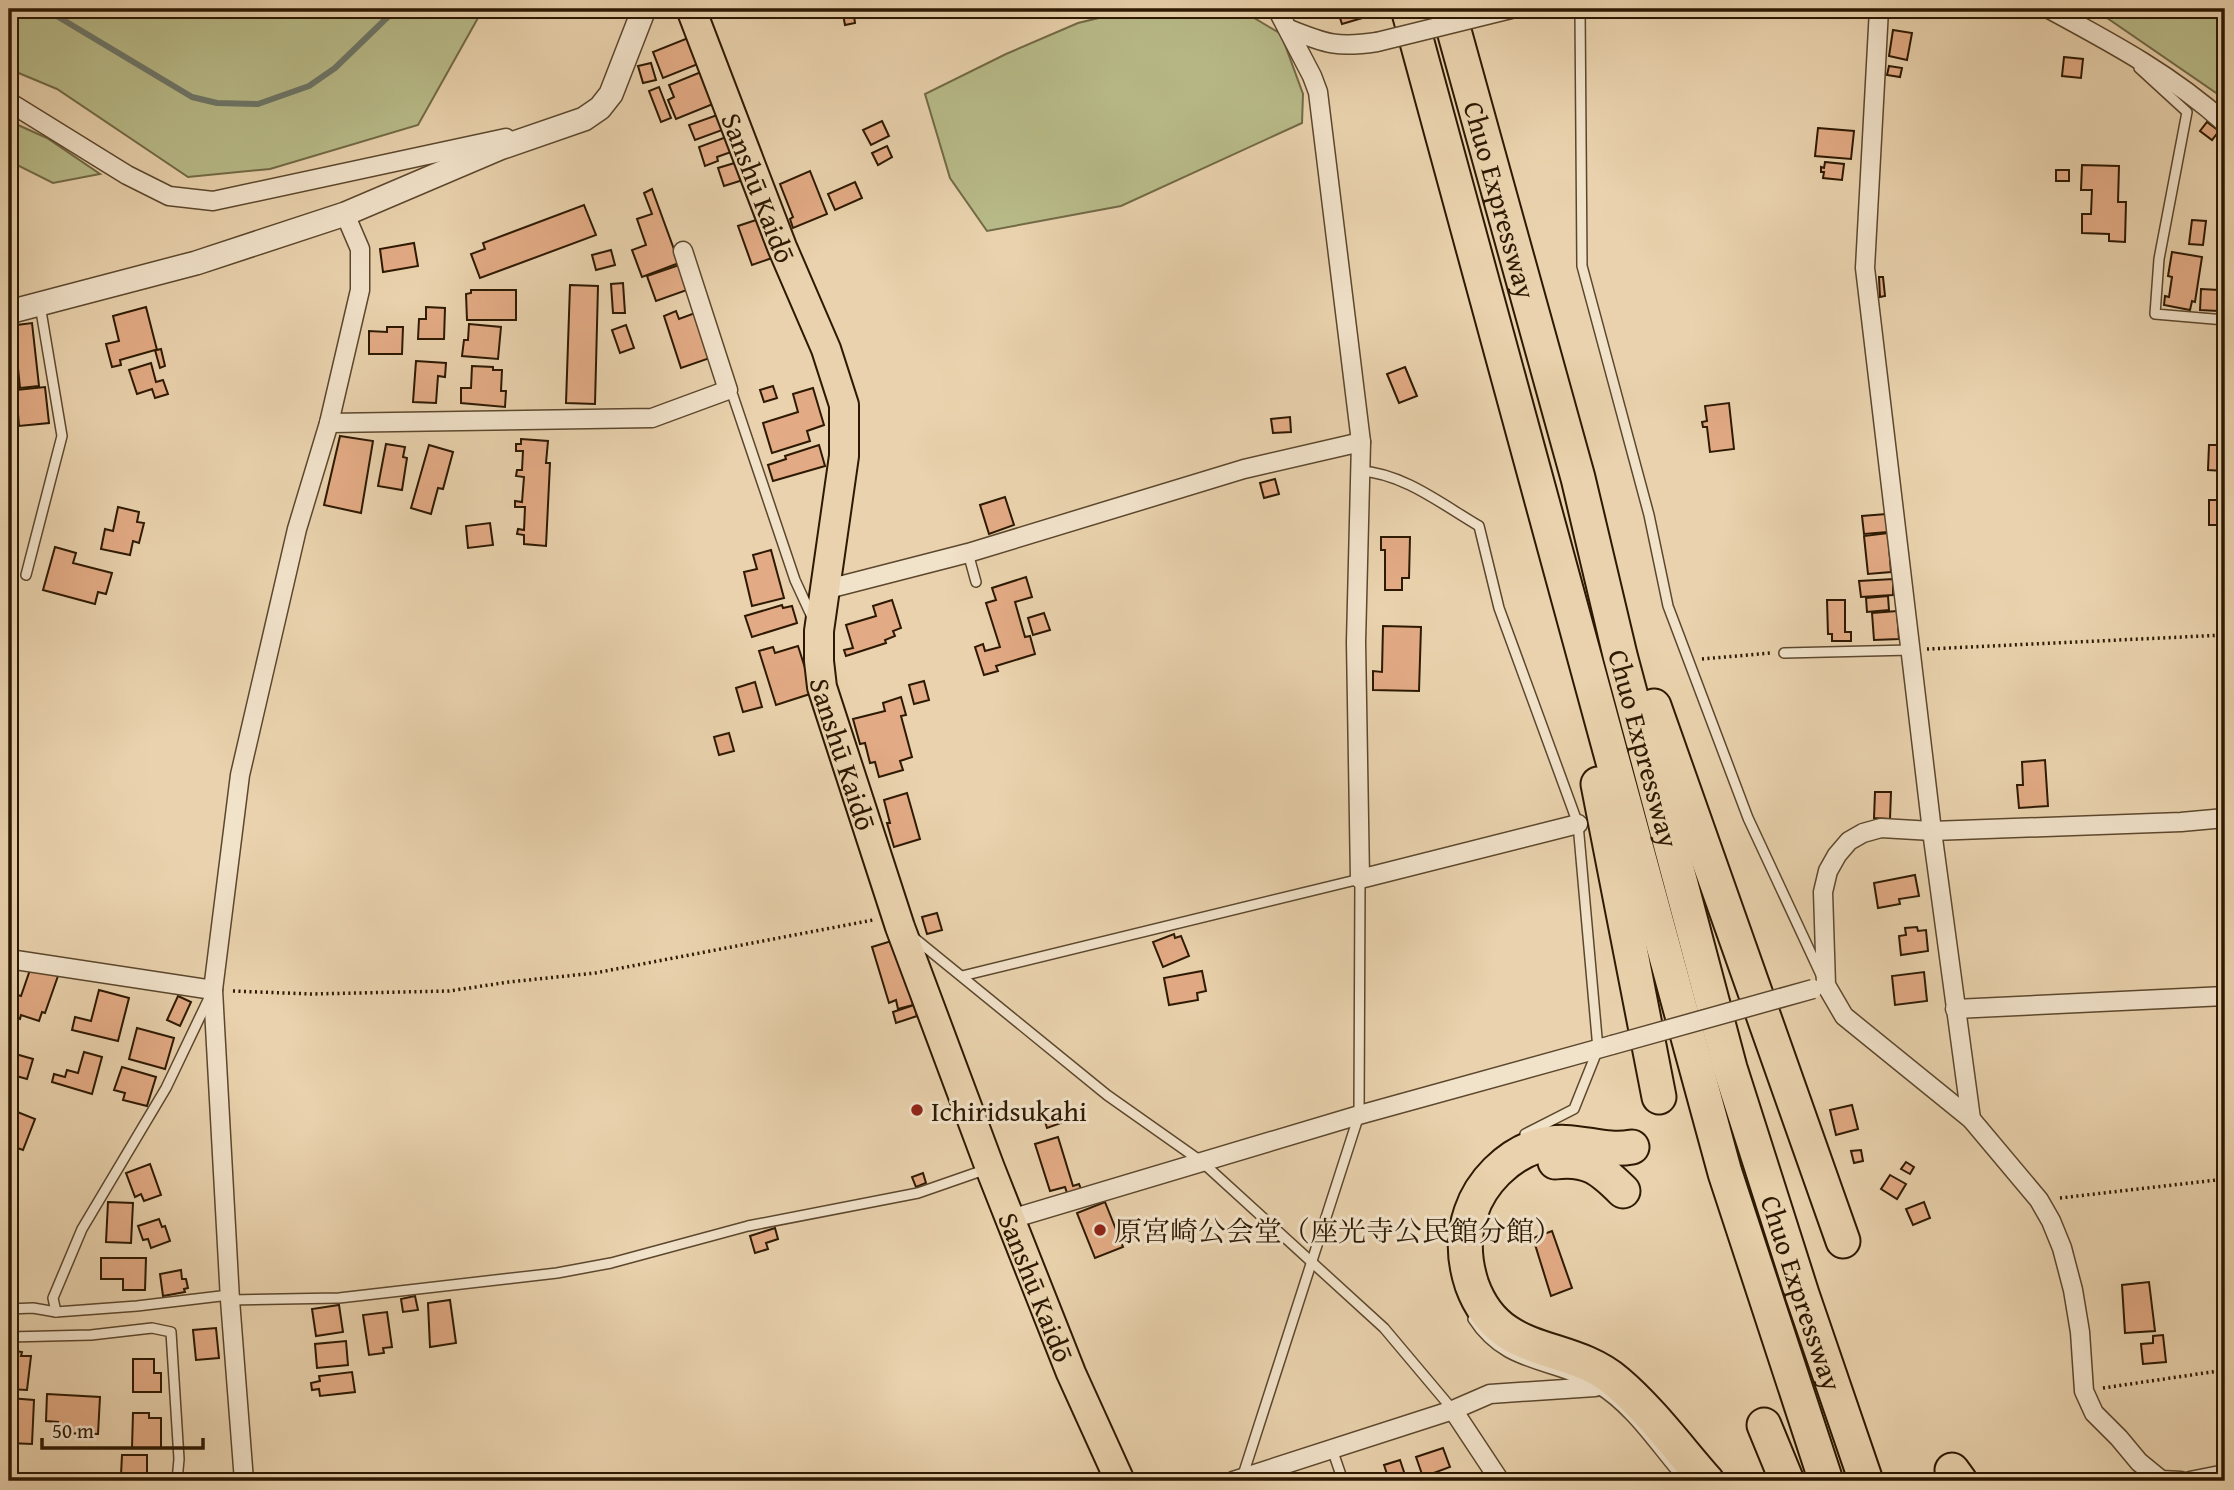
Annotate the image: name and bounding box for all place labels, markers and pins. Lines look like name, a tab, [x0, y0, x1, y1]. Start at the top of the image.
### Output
place label: Ichiridsukahi	[931, 1090, 1087, 1131]
marker: Ichiridsukahi	[909, 1102, 925, 1118]
place label: 原宮崎公会堂（座光寺公民館分館）	[1114, 1210, 1562, 1251]
marker: 原宮崎公会堂（座光寺公民館分館）	[1092, 1222, 1108, 1238]

